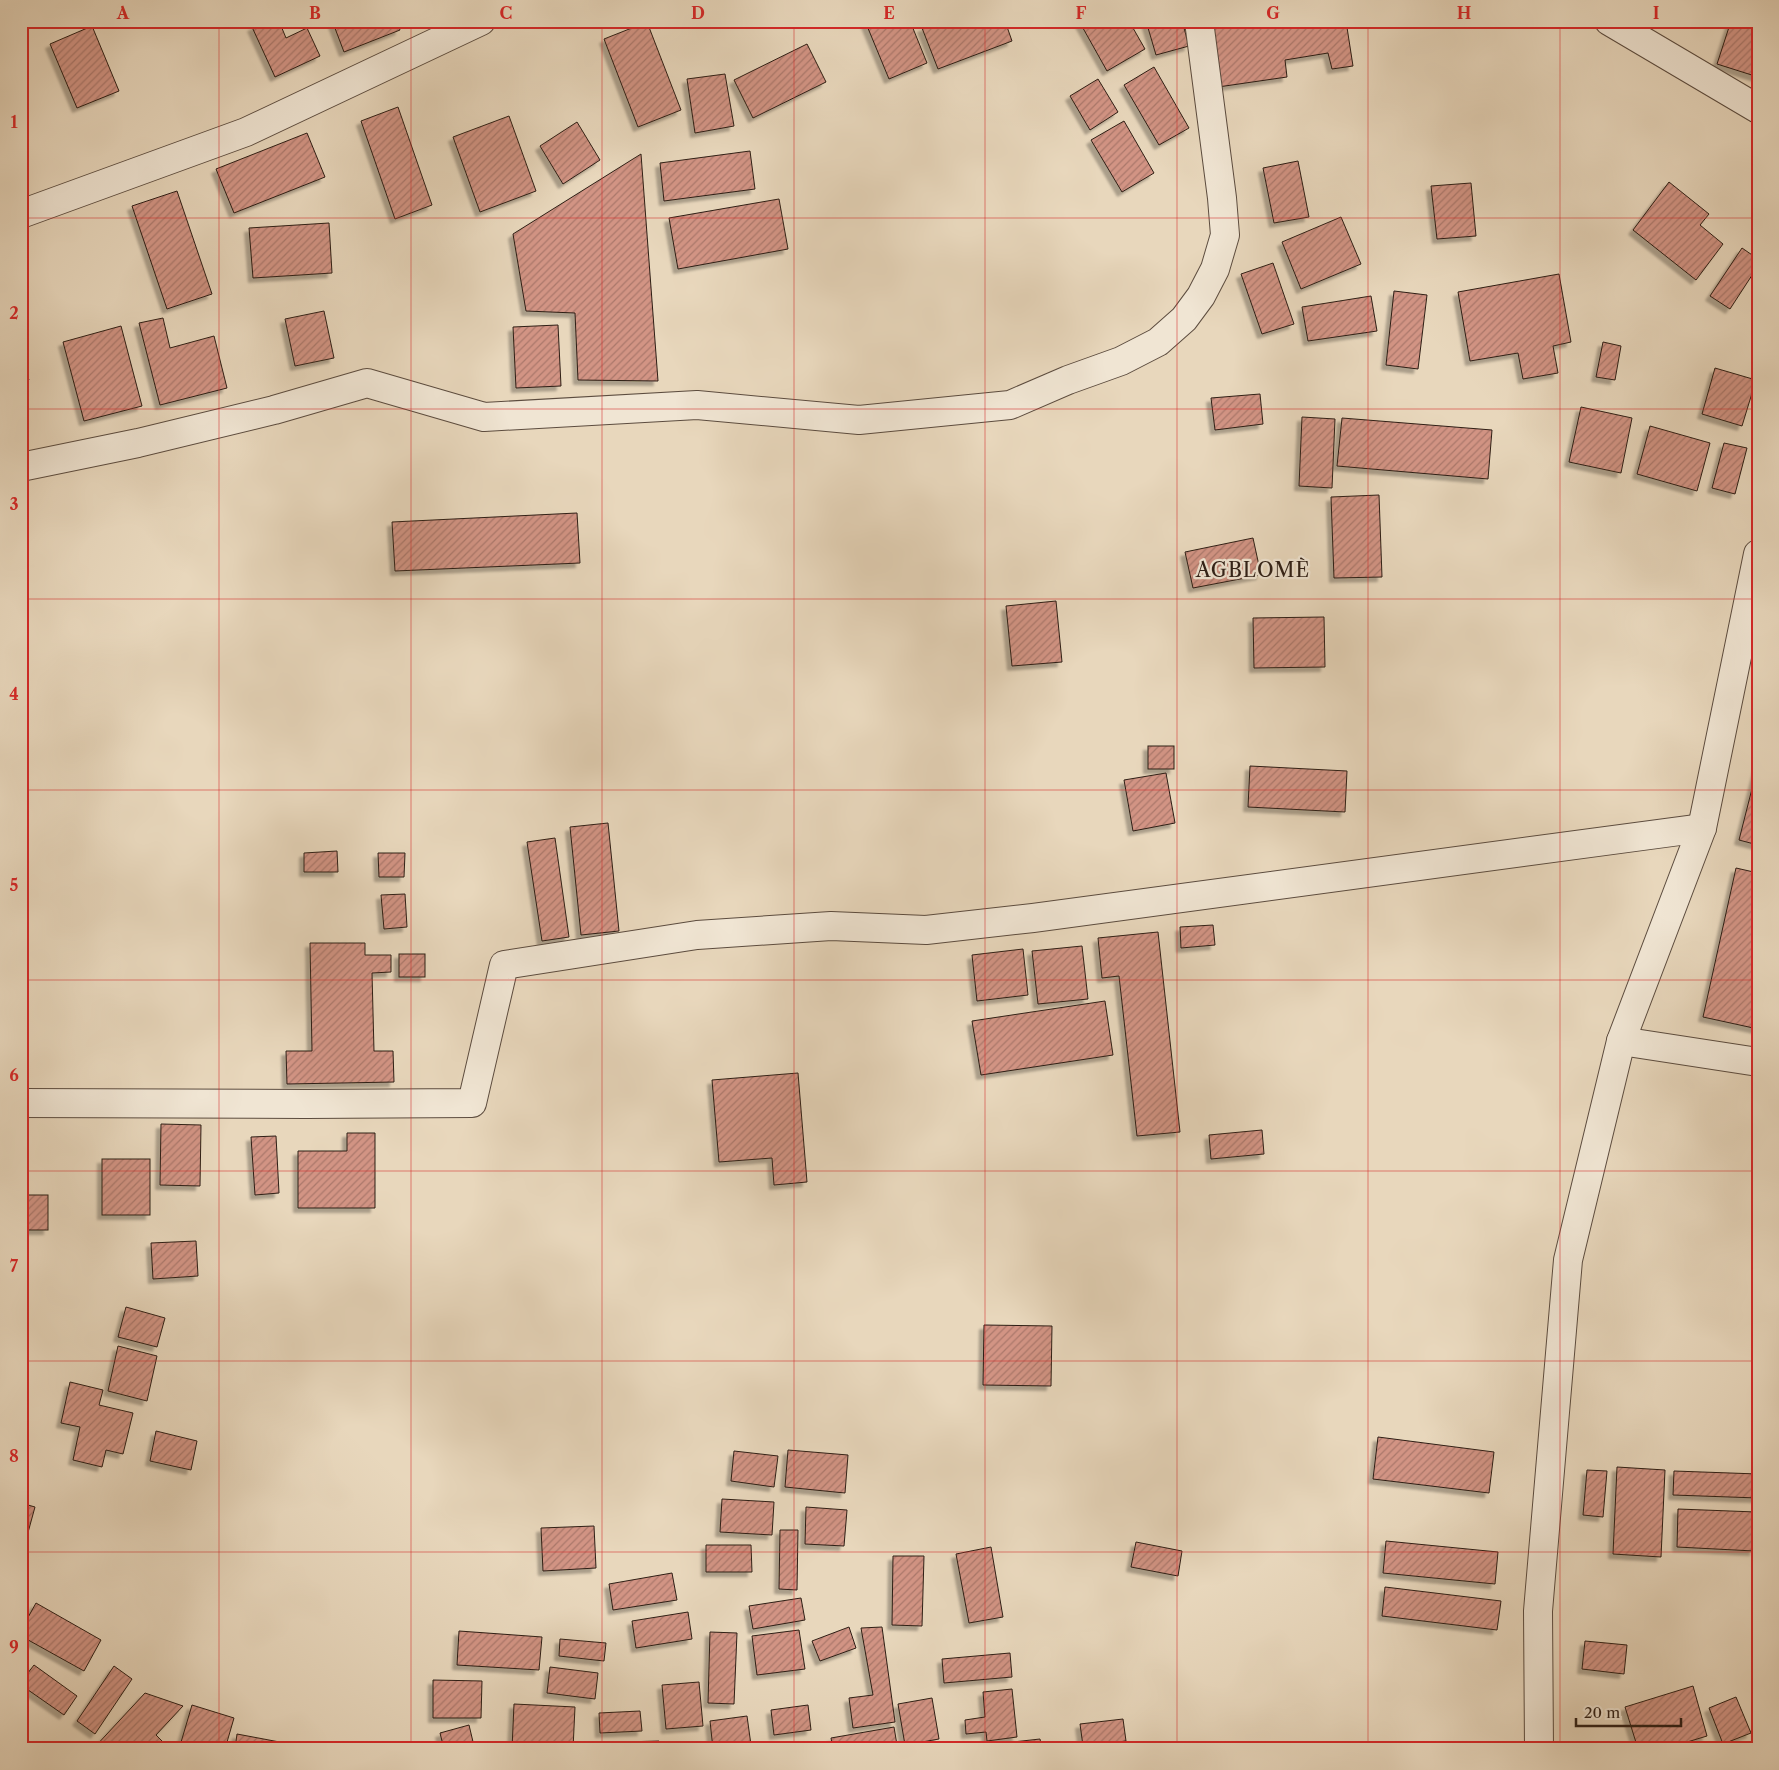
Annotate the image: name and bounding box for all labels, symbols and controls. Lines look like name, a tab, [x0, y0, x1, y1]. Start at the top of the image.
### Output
text: A	[116, 3, 130, 23]
text: B	[309, 3, 321, 23]
text: C	[500, 3, 512, 23]
text: D	[691, 3, 705, 23]
text: E	[883, 3, 895, 23]
text: F	[1076, 3, 1087, 23]
text: G	[1266, 3, 1280, 23]
text: H	[1457, 3, 1471, 23]
text: I	[1653, 3, 1660, 23]
text: 1	[10, 112, 18, 132]
text: 2	[9, 303, 19, 323]
text: 3	[9, 494, 19, 514]
district label: AGBLOMÈ	[1195, 557, 1310, 582]
text: 4	[9, 684, 19, 704]
text: 5	[10, 875, 19, 895]
text: 6	[9, 1065, 19, 1085]
text: 7	[10, 1256, 19, 1276]
text: 8	[9, 1446, 19, 1466]
text: 9	[9, 1637, 19, 1657]
scale bar	[1576, 1695, 1682, 1727]
text: 20 m	[1584, 1703, 1620, 1722]

